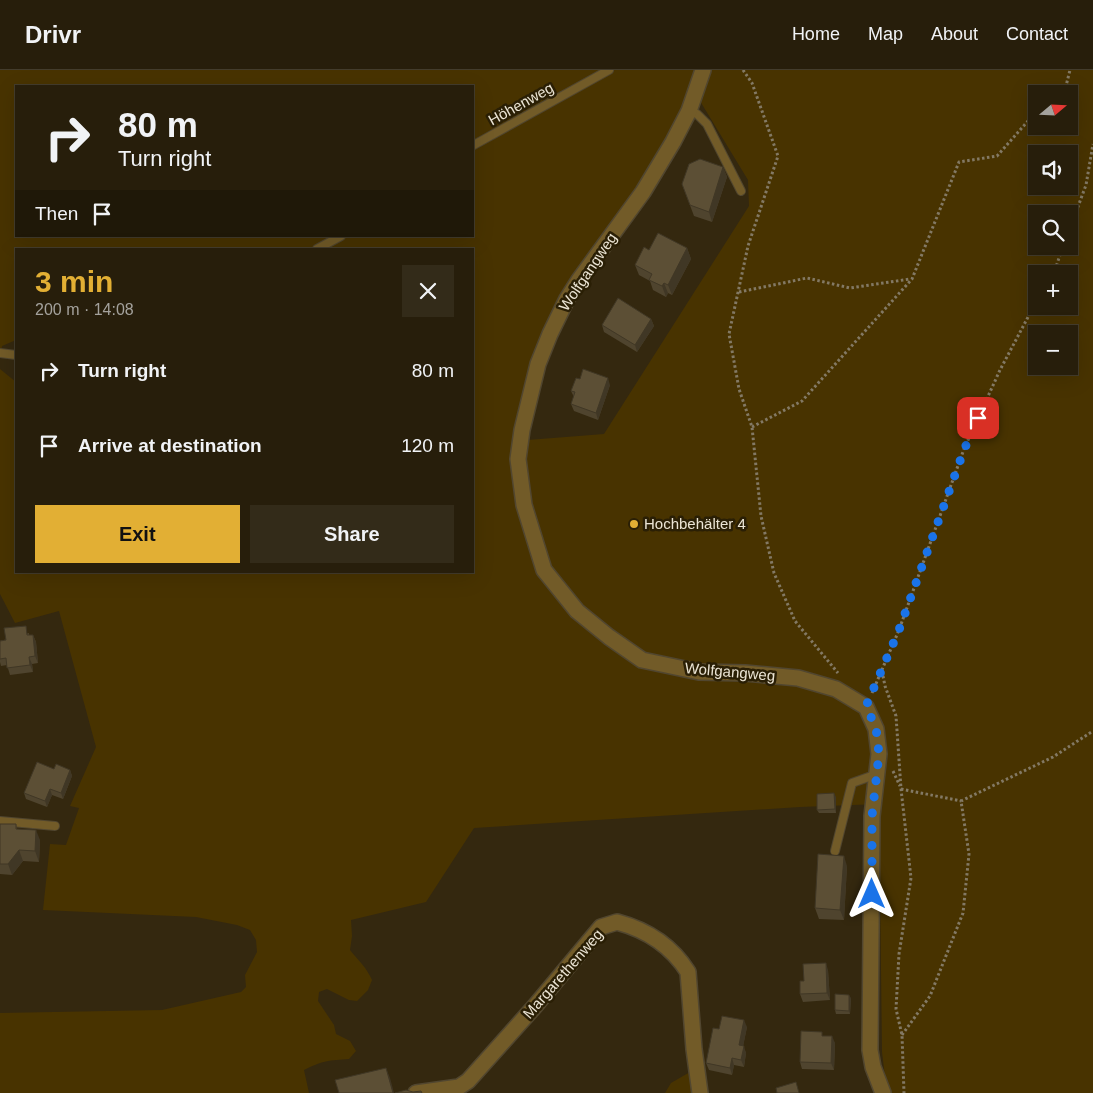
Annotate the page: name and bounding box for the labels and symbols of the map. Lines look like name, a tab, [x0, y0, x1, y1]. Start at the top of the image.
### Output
street label: Höhenweg	[485, 79, 556, 128]
north arrow	[1028, 85, 1078, 135]
street label: Wolfgangweg	[555, 229, 620, 314]
pin	[957, 397, 999, 439]
place label: Hochbehälter 4	[644, 515, 746, 532]
marker: Hochbehälter 4	[628, 518, 640, 530]
street label: Wolfgangweg	[684, 659, 776, 684]
position arrow	[845, 867, 897, 919]
street label: Margarethenweg	[519, 926, 606, 1022]

